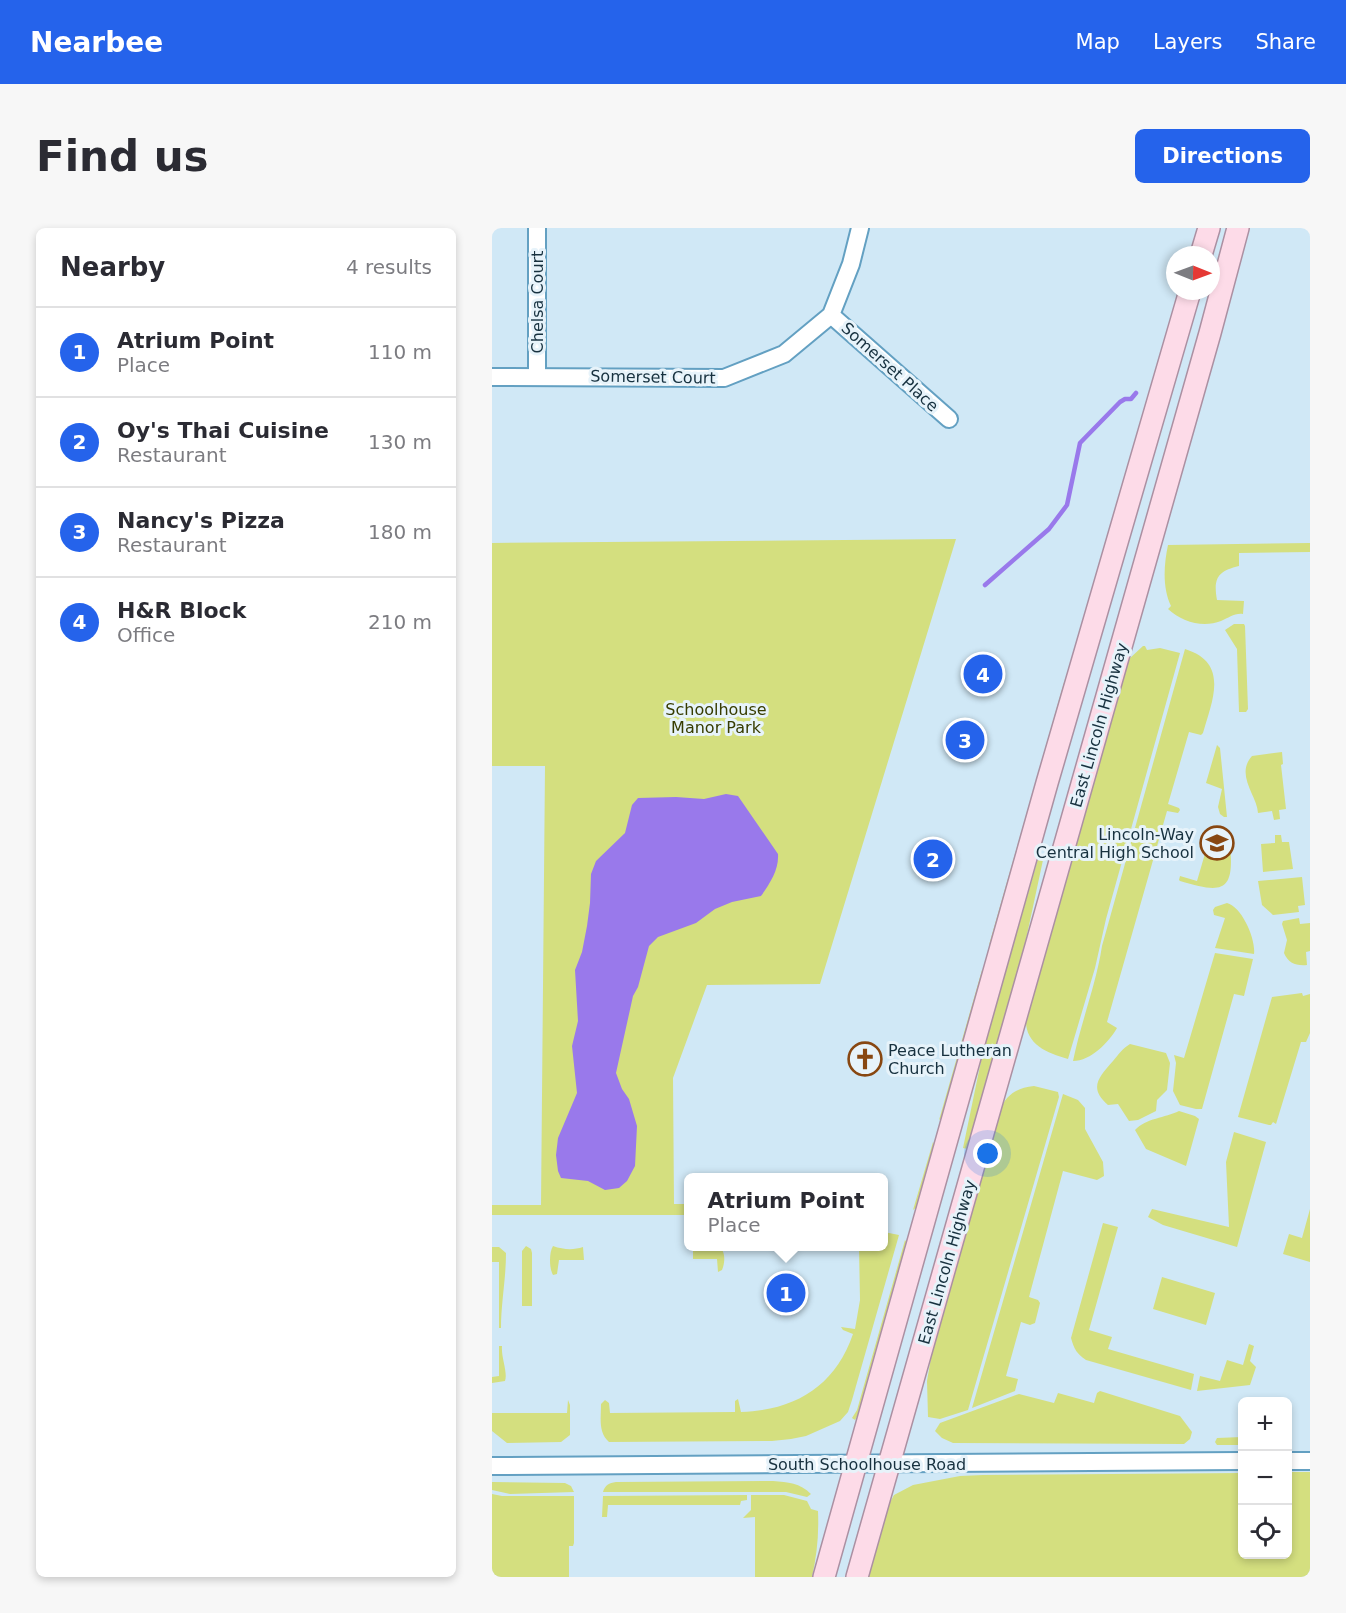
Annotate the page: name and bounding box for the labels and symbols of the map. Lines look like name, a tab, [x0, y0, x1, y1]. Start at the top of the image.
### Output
north arrow	[1166, 246, 1220, 300]
street label: Chelsa Court	[528, 251, 547, 353]
street label: Somerset Place	[838, 318, 942, 416]
street label: Somerset Court	[590, 366, 716, 388]
street label: East Lincoln Highway	[1066, 640, 1132, 810]
pin: 4	[964, 652, 1002, 696]
park label: Schoolhouse Manor Park	[665, 700, 767, 737]
pin: 3	[946, 718, 984, 762]
place label: Lincoln-Way Central High School	[1036, 825, 1194, 862]
school or university icon: Lincoln-Way Central High School	[1199, 825, 1235, 861]
pin: 2	[914, 836, 952, 882]
church icon: Peace Lutheran Church	[847, 1041, 883, 1077]
place label: Peace Lutheran Church	[888, 1041, 1012, 1078]
your location	[973, 1139, 1002, 1168]
street label: East Lincoln Highway	[914, 1177, 980, 1347]
pin: 1	[766, 1270, 806, 1316]
street label: South Schoolhouse Road	[768, 1455, 966, 1474]

